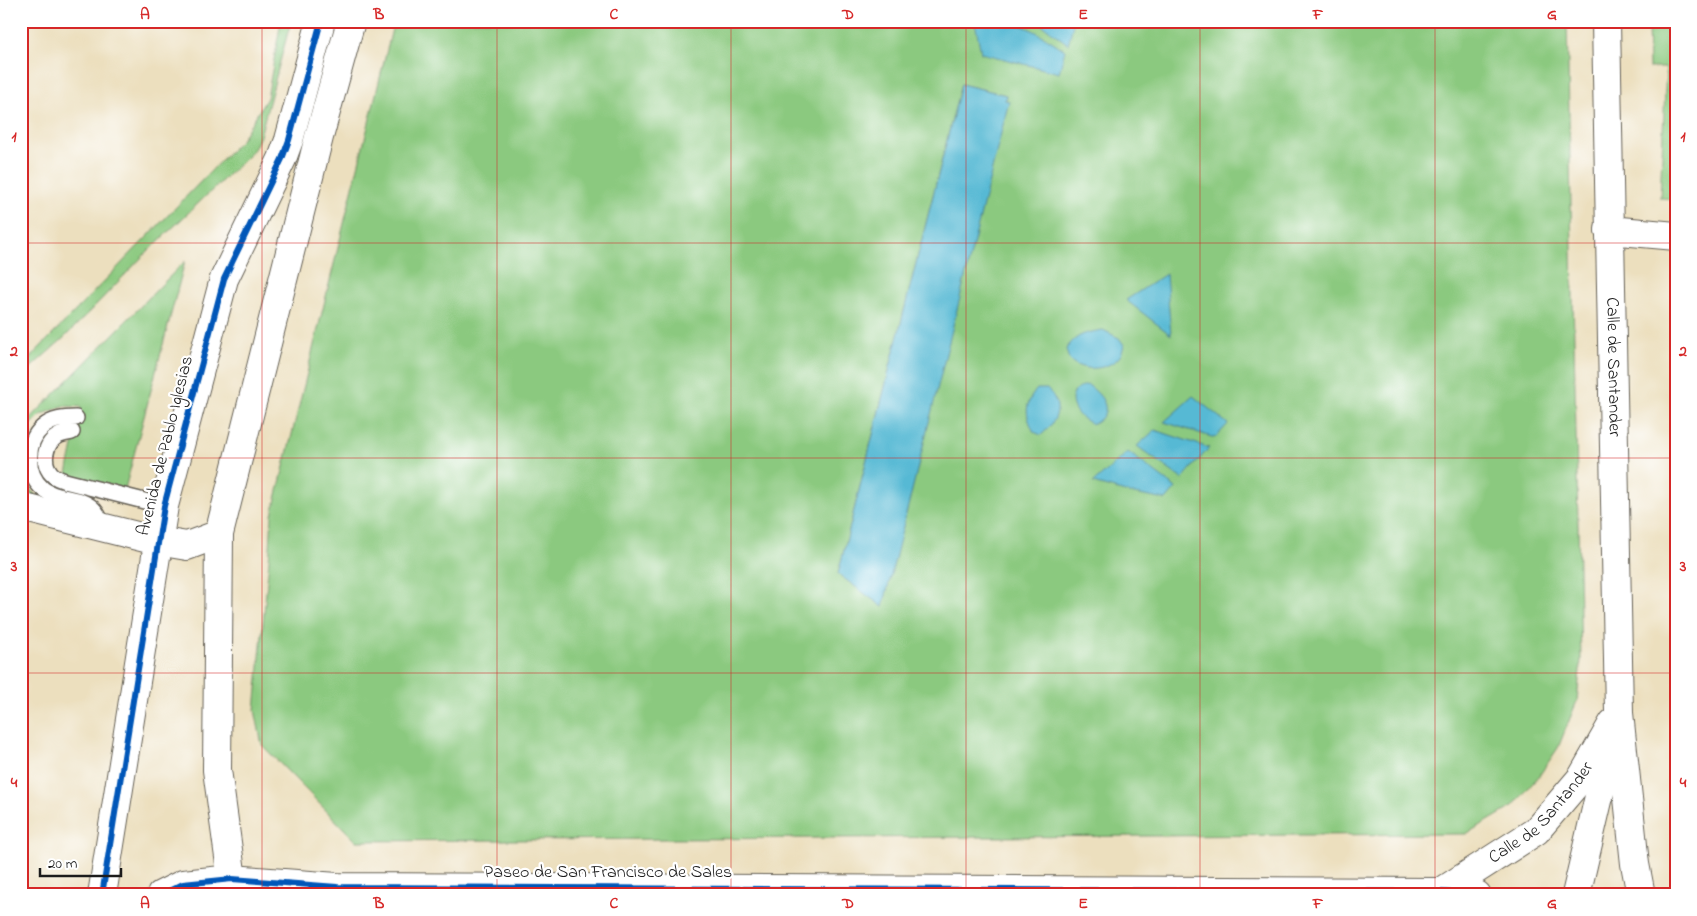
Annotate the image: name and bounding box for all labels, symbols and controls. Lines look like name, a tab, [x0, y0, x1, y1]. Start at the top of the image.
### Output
text: A	[140, 3, 150, 27]
text: B	[373, 3, 385, 27]
text: C	[610, 3, 619, 27]
text: D	[841, 3, 854, 27]
text: E	[1078, 3, 1088, 27]
text: F	[1312, 3, 1324, 27]
text: G	[1547, 3, 1557, 27]
text: 1	[11, 125, 17, 149]
text: 1	[1680, 125, 1686, 149]
street label: Calle de Santander	[1598, 297, 1627, 437]
text: 2	[9, 340, 18, 364]
text: 2	[1678, 340, 1687, 364]
street label: Avenida de Pablo Iglesias	[131, 353, 202, 539]
text: 3	[10, 555, 18, 579]
text: 3	[1679, 555, 1687, 579]
street label: Calle de Santander	[1484, 757, 1601, 871]
text: 4	[10, 771, 18, 795]
text: 4	[1679, 771, 1687, 795]
scale bar	[40, 846, 121, 878]
text: 20 m	[48, 853, 78, 875]
street label: Paseo de San Francisco de Sales	[484, 860, 732, 886]
text: A	[140, 892, 150, 916]
text: B	[373, 892, 385, 916]
text: C	[610, 892, 619, 916]
text: D	[841, 892, 854, 916]
text: E	[1078, 892, 1088, 916]
text: F	[1312, 892, 1324, 916]
text: G	[1547, 892, 1557, 916]

